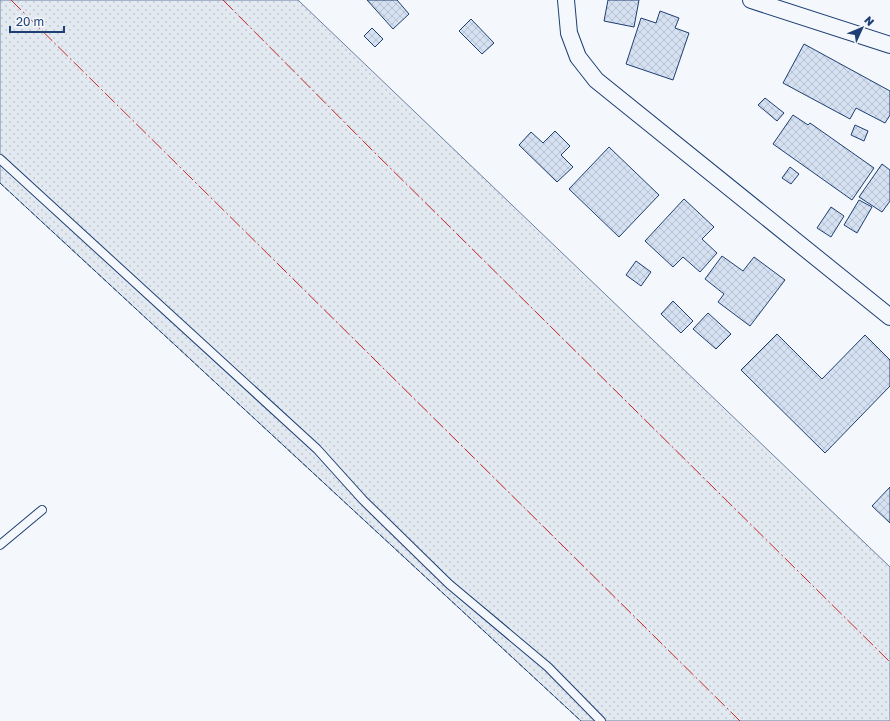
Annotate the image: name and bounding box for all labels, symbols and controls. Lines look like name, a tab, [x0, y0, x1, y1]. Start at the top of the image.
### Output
scale bar	[10, 8, 64, 34]
north arrow	[842, 8, 882, 48]
text: N	[862, 13, 877, 28]
text: 20 m	[16, 14, 44, 29]

